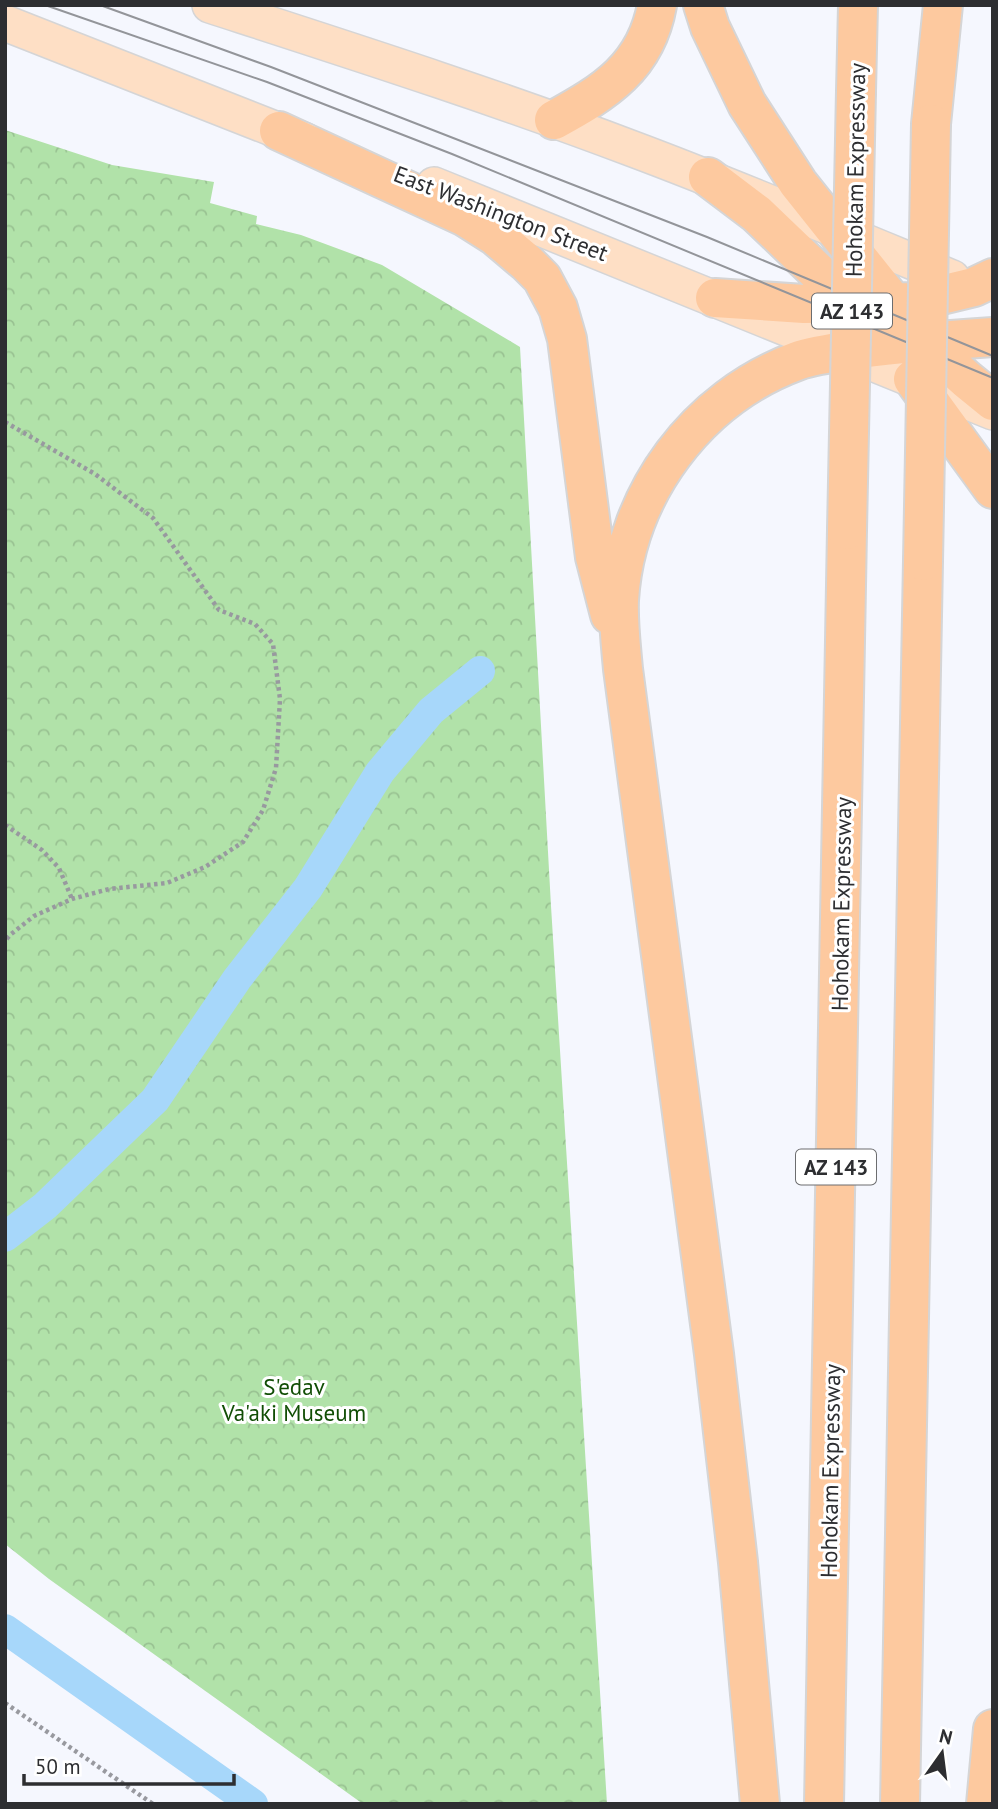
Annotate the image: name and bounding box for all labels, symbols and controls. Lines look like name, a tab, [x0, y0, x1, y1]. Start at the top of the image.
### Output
street label: Hohokam Expressway	[839, 62, 871, 277]
street label: East Washington Street	[390, 159, 612, 267]
road number: AZ 143	[812, 294, 892, 328]
street label: Hohokam Expressway	[825, 796, 857, 1011]
road number: AZ 143	[796, 1150, 876, 1184]
street label: Hohokam Expressway	[814, 1363, 846, 1578]
park label: S'edav Va'aki Museum	[221, 1372, 366, 1427]
north arrow	[907, 1718, 977, 1788]
text: N	[937, 1723, 955, 1750]
scale bar	[24, 1742, 234, 1786]
text: 50 m	[35, 1753, 81, 1780]

